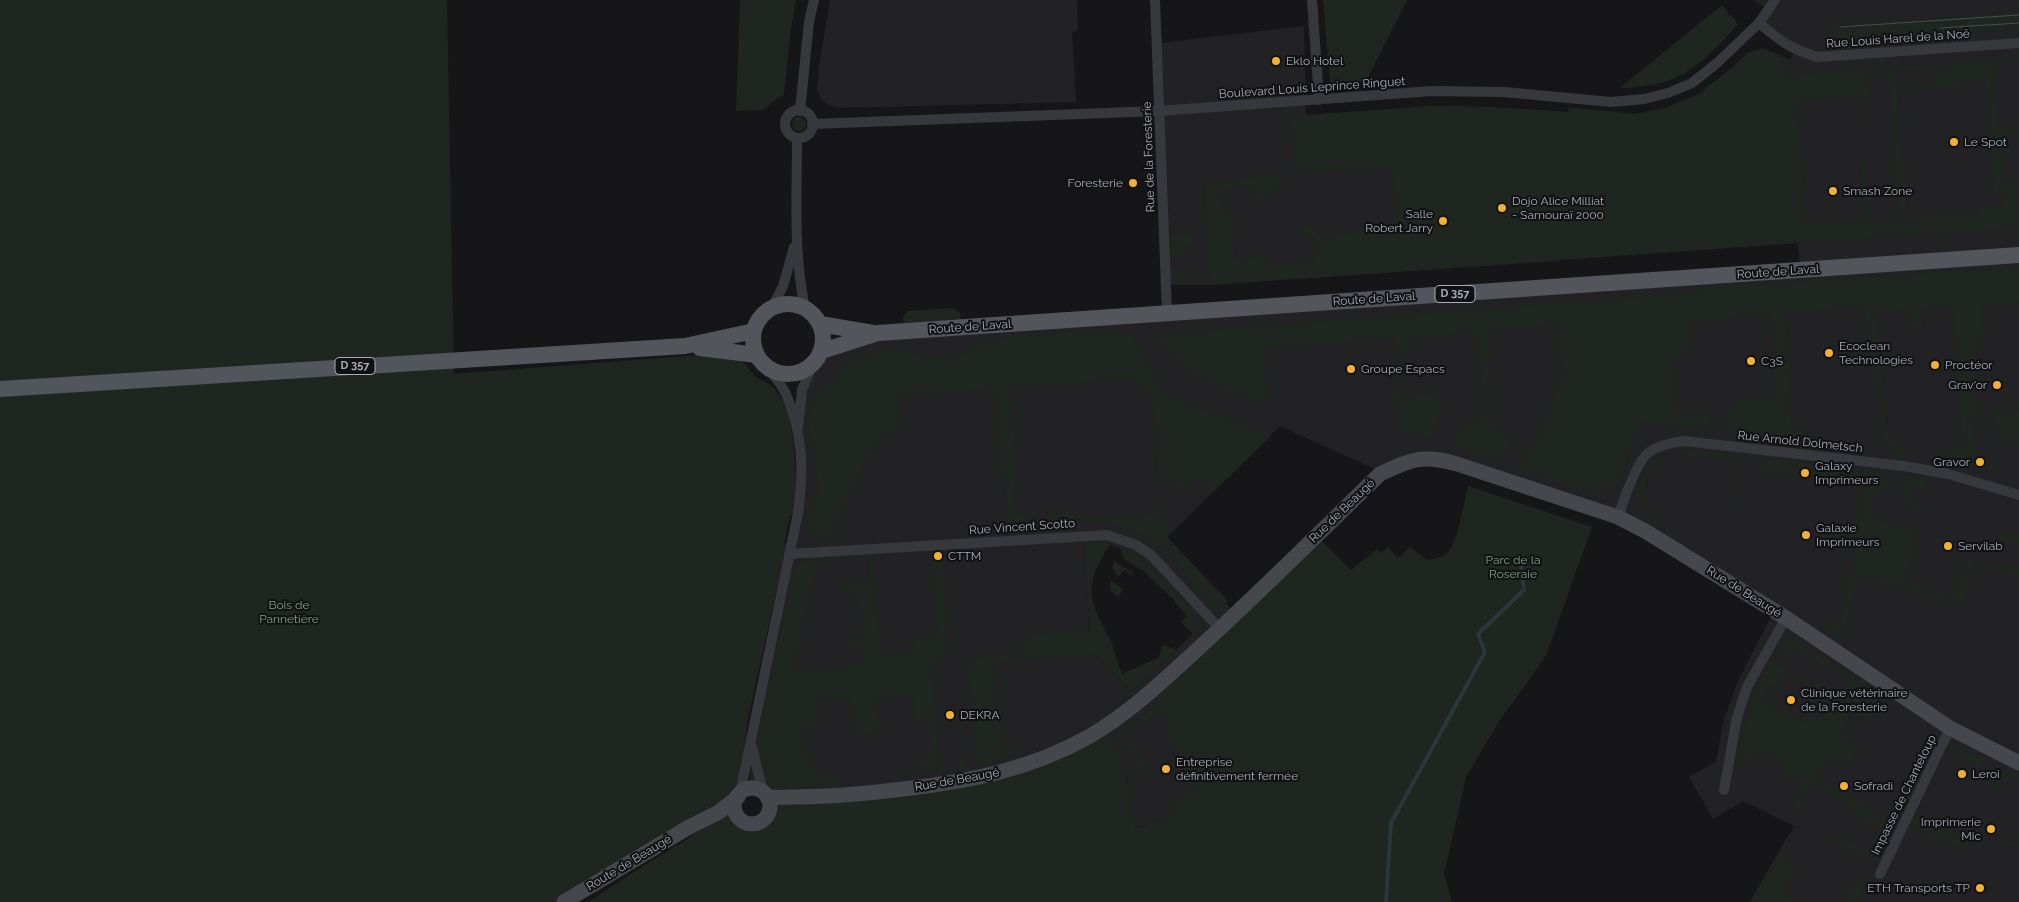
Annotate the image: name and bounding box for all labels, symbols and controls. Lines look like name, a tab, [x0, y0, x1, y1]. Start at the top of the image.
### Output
street label: Rue Louis Harel de la Noë	[1826, 27, 1970, 51]
place label: Eklo Hotel	[1286, 54, 1343, 68]
marker: Eklo Hotel	[1270, 55, 1282, 67]
street label: Boulevard Louis Leprince Ringuet	[1218, 74, 1406, 102]
street label: Rue de la Foresterie	[1140, 101, 1158, 213]
place label: Le Spot	[1964, 135, 2007, 149]
marker: Le Spot	[1948, 136, 1960, 148]
place label: Foresterie	[1067, 176, 1123, 190]
marker: Foresterie	[1127, 177, 1139, 189]
place label: Smash Zone	[1843, 184, 1912, 198]
marker: Smash Zone	[1827, 185, 1839, 197]
place label: Dojo Alice Milliat - Samouraï 2000	[1512, 194, 1604, 222]
marker: Dojo Alice Milliat - Samouraï 2000	[1496, 202, 1508, 214]
place label: Salle Robert Jarry	[1365, 207, 1433, 235]
marker: Salle Robert Jarry	[1437, 215, 1449, 227]
street label: Route de Laval	[1736, 262, 1820, 282]
road number: D 357	[1435, 286, 1475, 302]
street label: Route de Laval	[1332, 289, 1416, 309]
street label: Route de Laval	[928, 317, 1012, 337]
place label: Ecoclean Technologies	[1839, 339, 1913, 367]
marker: Ecoclean Technologies	[1823, 347, 1835, 359]
place label: C3S	[1761, 354, 1783, 368]
marker: C3S	[1745, 355, 1757, 367]
road number: D 357	[335, 358, 375, 374]
place label: Proctéor	[1945, 358, 1993, 372]
marker: Proctéor	[1929, 359, 1941, 371]
place label: Groupe Espacs	[1361, 362, 1445, 376]
marker: Groupe Espacs	[1345, 363, 1357, 375]
place label: Grav'or	[1948, 378, 1987, 392]
marker: Grav'or	[1991, 379, 2003, 391]
street label: Rue Arnold Dolmetsch	[1737, 428, 1863, 456]
place label: Gravor	[1933, 455, 1970, 469]
marker: Gravor	[1974, 456, 1986, 468]
place label: Galaxy Imprimeurs	[1815, 459, 1878, 487]
marker: Galaxy Imprimeurs	[1799, 467, 1811, 479]
street label: Rue de Beaugé	[1306, 476, 1378, 546]
street label: Rue Vincent Scotto	[968, 516, 1076, 538]
place label: Galaxie Imprimeurs	[1816, 521, 1879, 549]
marker: Galaxie Imprimeurs	[1800, 529, 1812, 541]
place label: Servilab	[1958, 539, 2003, 553]
marker: Servilab	[1942, 540, 1954, 552]
place label: CTTM	[948, 549, 981, 563]
marker: CTTM	[932, 550, 944, 562]
park label: Parc de la Roseraie	[1486, 553, 1540, 581]
street label: Rue de Beaugé	[1704, 563, 1784, 621]
park label: Bois de Pannetière	[259, 598, 319, 626]
place label: Clinique vétérinaire de la Foresterie	[1801, 686, 1908, 714]
marker: Clinique vétérinaire de la Foresterie	[1785, 694, 1797, 706]
place label: DEKRA	[960, 708, 1000, 722]
marker: DEKRA	[944, 709, 956, 721]
street label: Impasse de Chanteloup	[1869, 733, 1939, 857]
place label: Entreprise définitivement fermée	[1176, 755, 1298, 783]
marker: Entreprise définitivement fermée	[1160, 763, 1172, 775]
street label: Rue de Beaugé	[914, 765, 1000, 795]
place label: Leroi	[1972, 767, 2000, 781]
marker: Leroi	[1956, 768, 1968, 780]
place label: Sofradi	[1854, 779, 1893, 793]
marker: Sofradi	[1838, 780, 1850, 792]
place label: Imprimerie Mic	[1921, 815, 1981, 843]
marker: Imprimerie Mic	[1985, 823, 1997, 835]
street label: Route de Beaugé	[584, 832, 674, 894]
place label: ETH Transports TP	[1867, 881, 1970, 895]
marker: ETH Transports TP	[1974, 882, 1986, 894]

